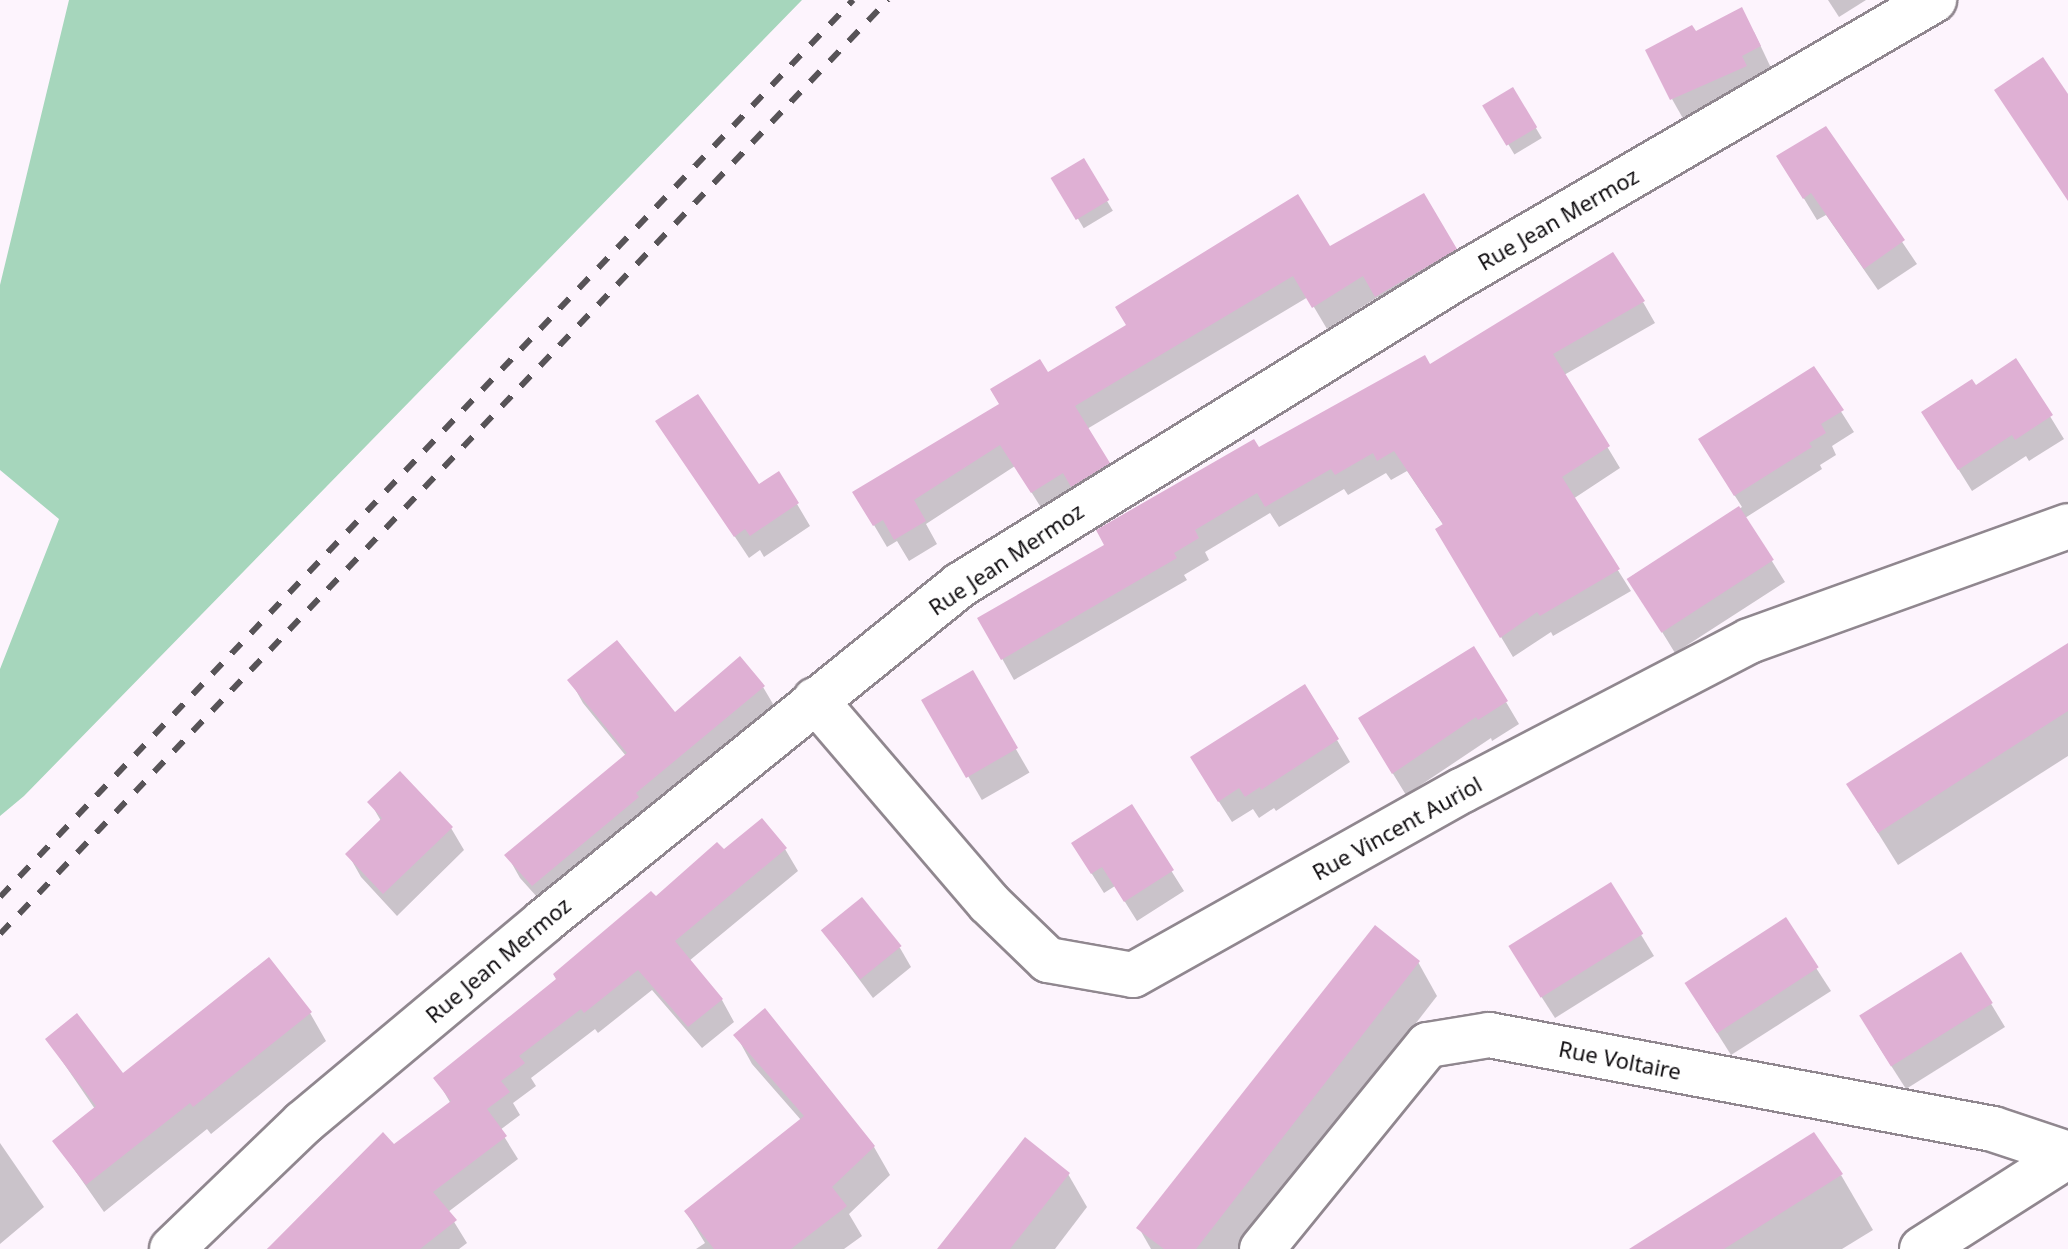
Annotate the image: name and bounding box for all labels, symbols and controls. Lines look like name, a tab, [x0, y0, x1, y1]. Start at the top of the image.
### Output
street label: Rue Jean Mermoz	[1473, 162, 1643, 276]
street label: Rue Jean Mermoz	[924, 497, 1088, 621]
street label: Rue Vincent Auriol	[1308, 771, 1486, 885]
street label: Rue Jean Mermoz	[420, 892, 576, 1028]
street label: Rue Voltaire	[1557, 1035, 1683, 1085]

